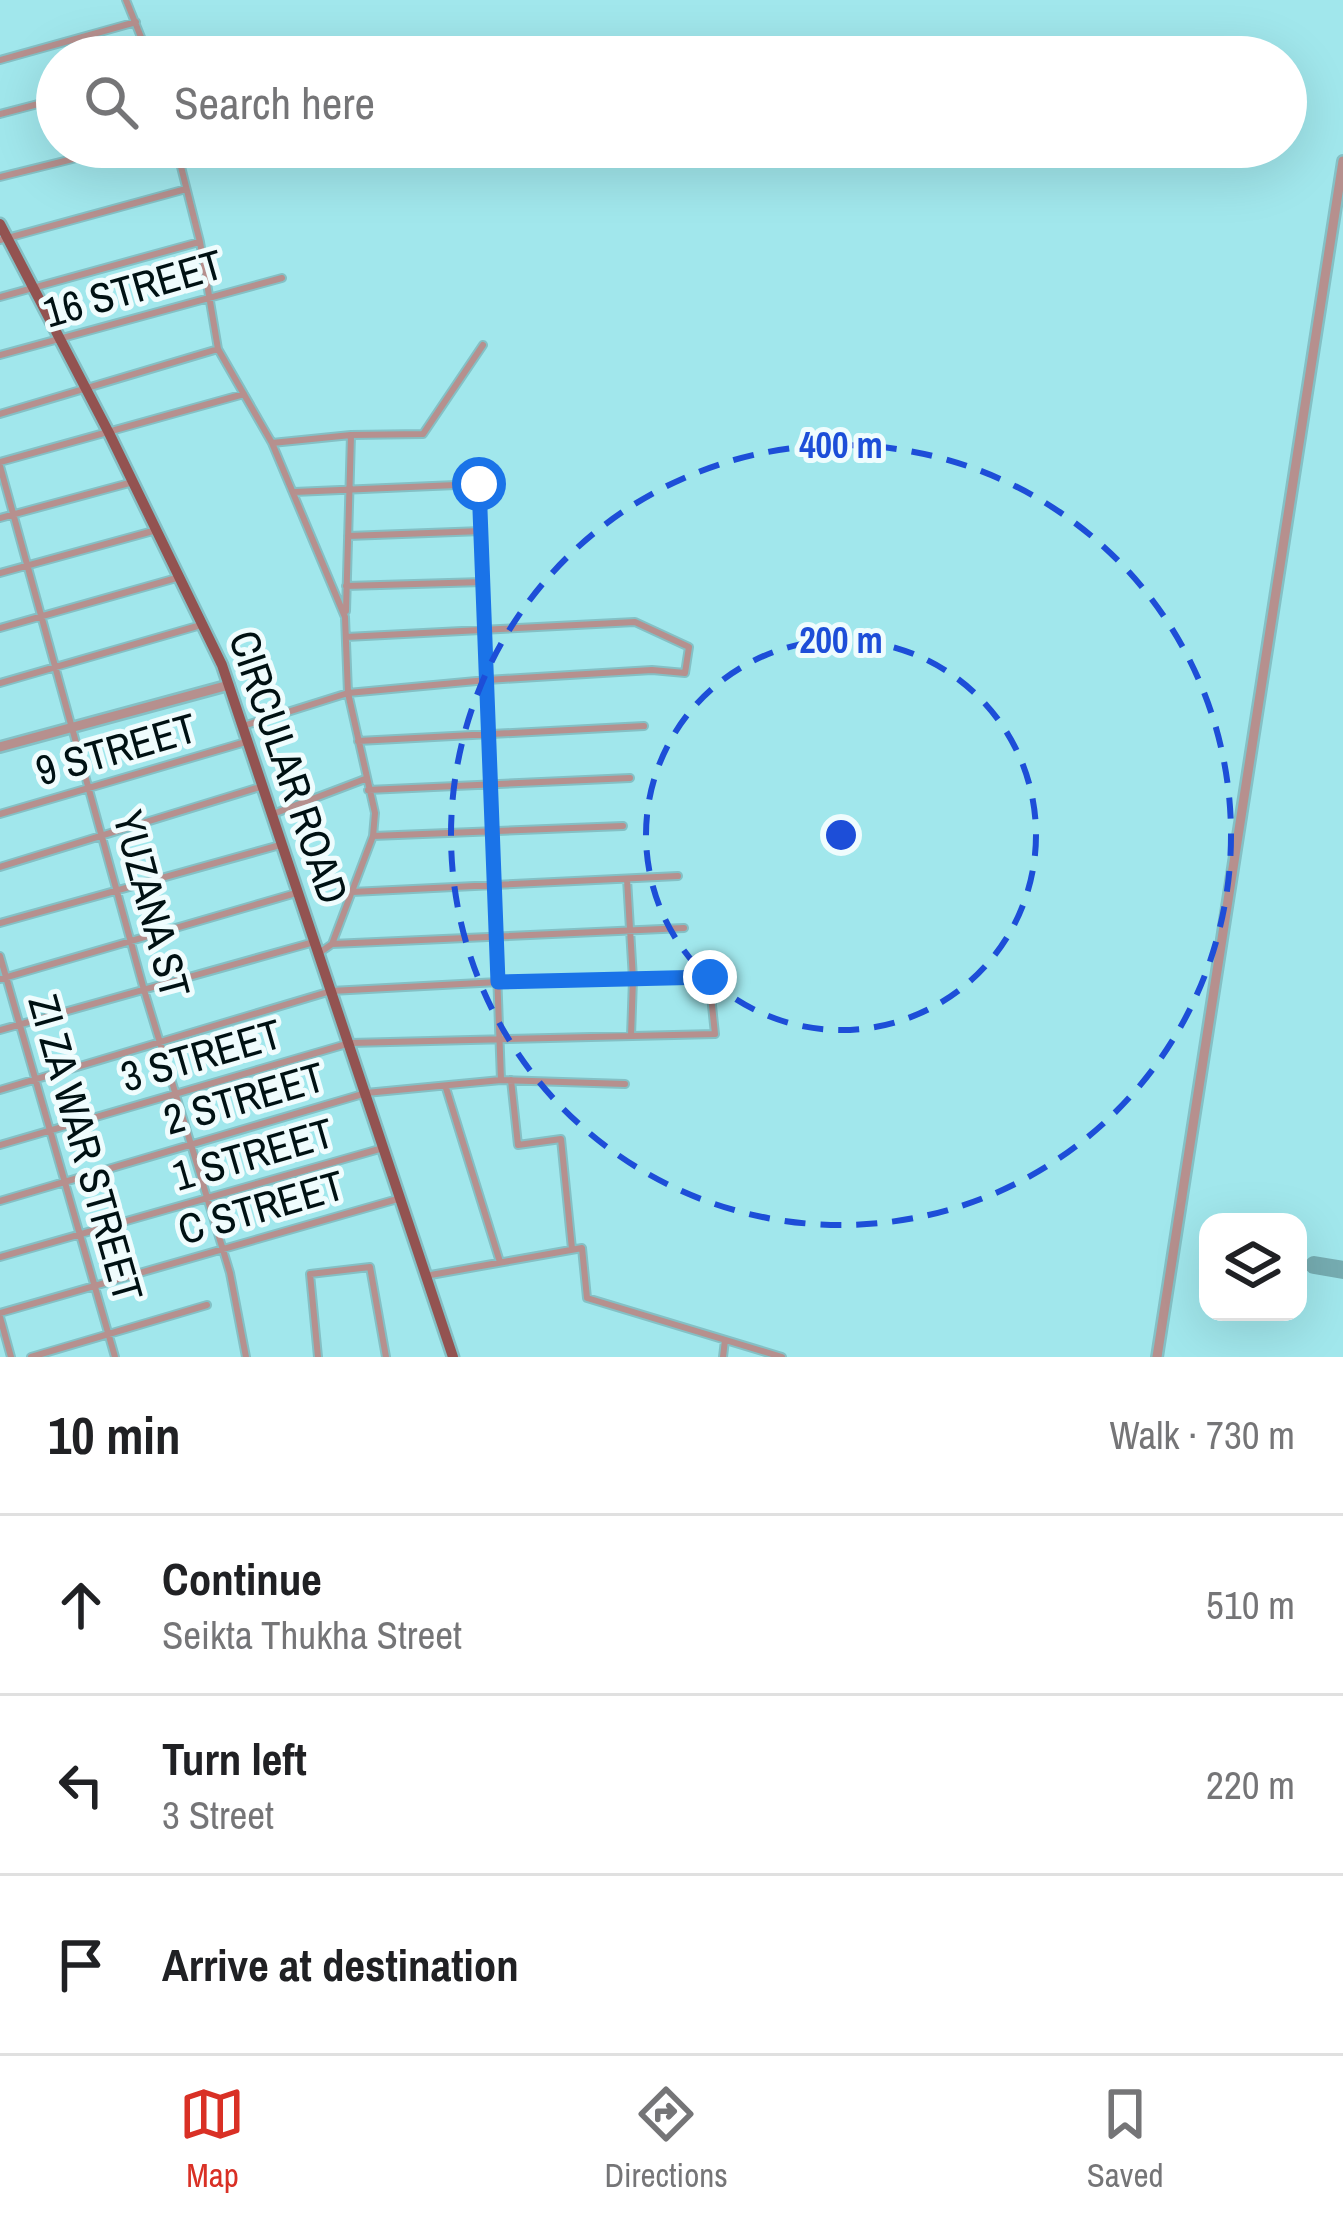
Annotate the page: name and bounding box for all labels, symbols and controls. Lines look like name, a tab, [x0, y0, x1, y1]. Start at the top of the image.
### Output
search box	[36, 36, 1307, 168]
icon: search	[78, 69, 144, 135]
text: Search here	[174, 72, 375, 133]
street label: 16 STREET	[37, 236, 229, 340]
text: 400 m	[799, 421, 883, 469]
route start	[452, 457, 506, 511]
text: 200 m	[799, 616, 883, 664]
street label: CIRCULAR ROAD	[216, 623, 362, 911]
street label: 9 STREET	[29, 699, 203, 799]
street label: YUZANA ST	[100, 804, 204, 1004]
centre of rings	[820, 814, 862, 856]
route end	[683, 950, 737, 1004]
street label: ZI ZA WAR STREET	[15, 988, 157, 1308]
street label: 3 STREET	[114, 1005, 288, 1105]
street label: 2 STREET	[157, 1048, 331, 1148]
street label: 1 STREET	[166, 1104, 340, 1204]
street label: C STREET	[171, 1157, 351, 1257]
map controls	[1199, 1213, 1307, 1321]
button: layers	[1199, 1213, 1307, 1321]
text: 10 min	[48, 1401, 181, 1470]
text: Walk · 730 m	[1110, 1409, 1295, 1461]
text: Continue	[162, 1548, 322, 1609]
icon: ahead	[48, 1572, 114, 1638]
text: 510 m	[1206, 1579, 1295, 1631]
text: Seikta Thukha Street	[162, 1609, 462, 1661]
text: Turn left	[162, 1728, 307, 1789]
icon: left	[48, 1752, 114, 1818]
text: 220 m	[1206, 1759, 1295, 1811]
text: 3 Street	[162, 1789, 274, 1841]
icon: arrive	[48, 1932, 114, 1998]
text: Arrive at destination	[162, 1934, 519, 1995]
tab: Map	[179, 2081, 245, 2197]
tab: Directions	[604, 2081, 728, 2197]
tab: Saved	[1087, 2081, 1163, 2197]

